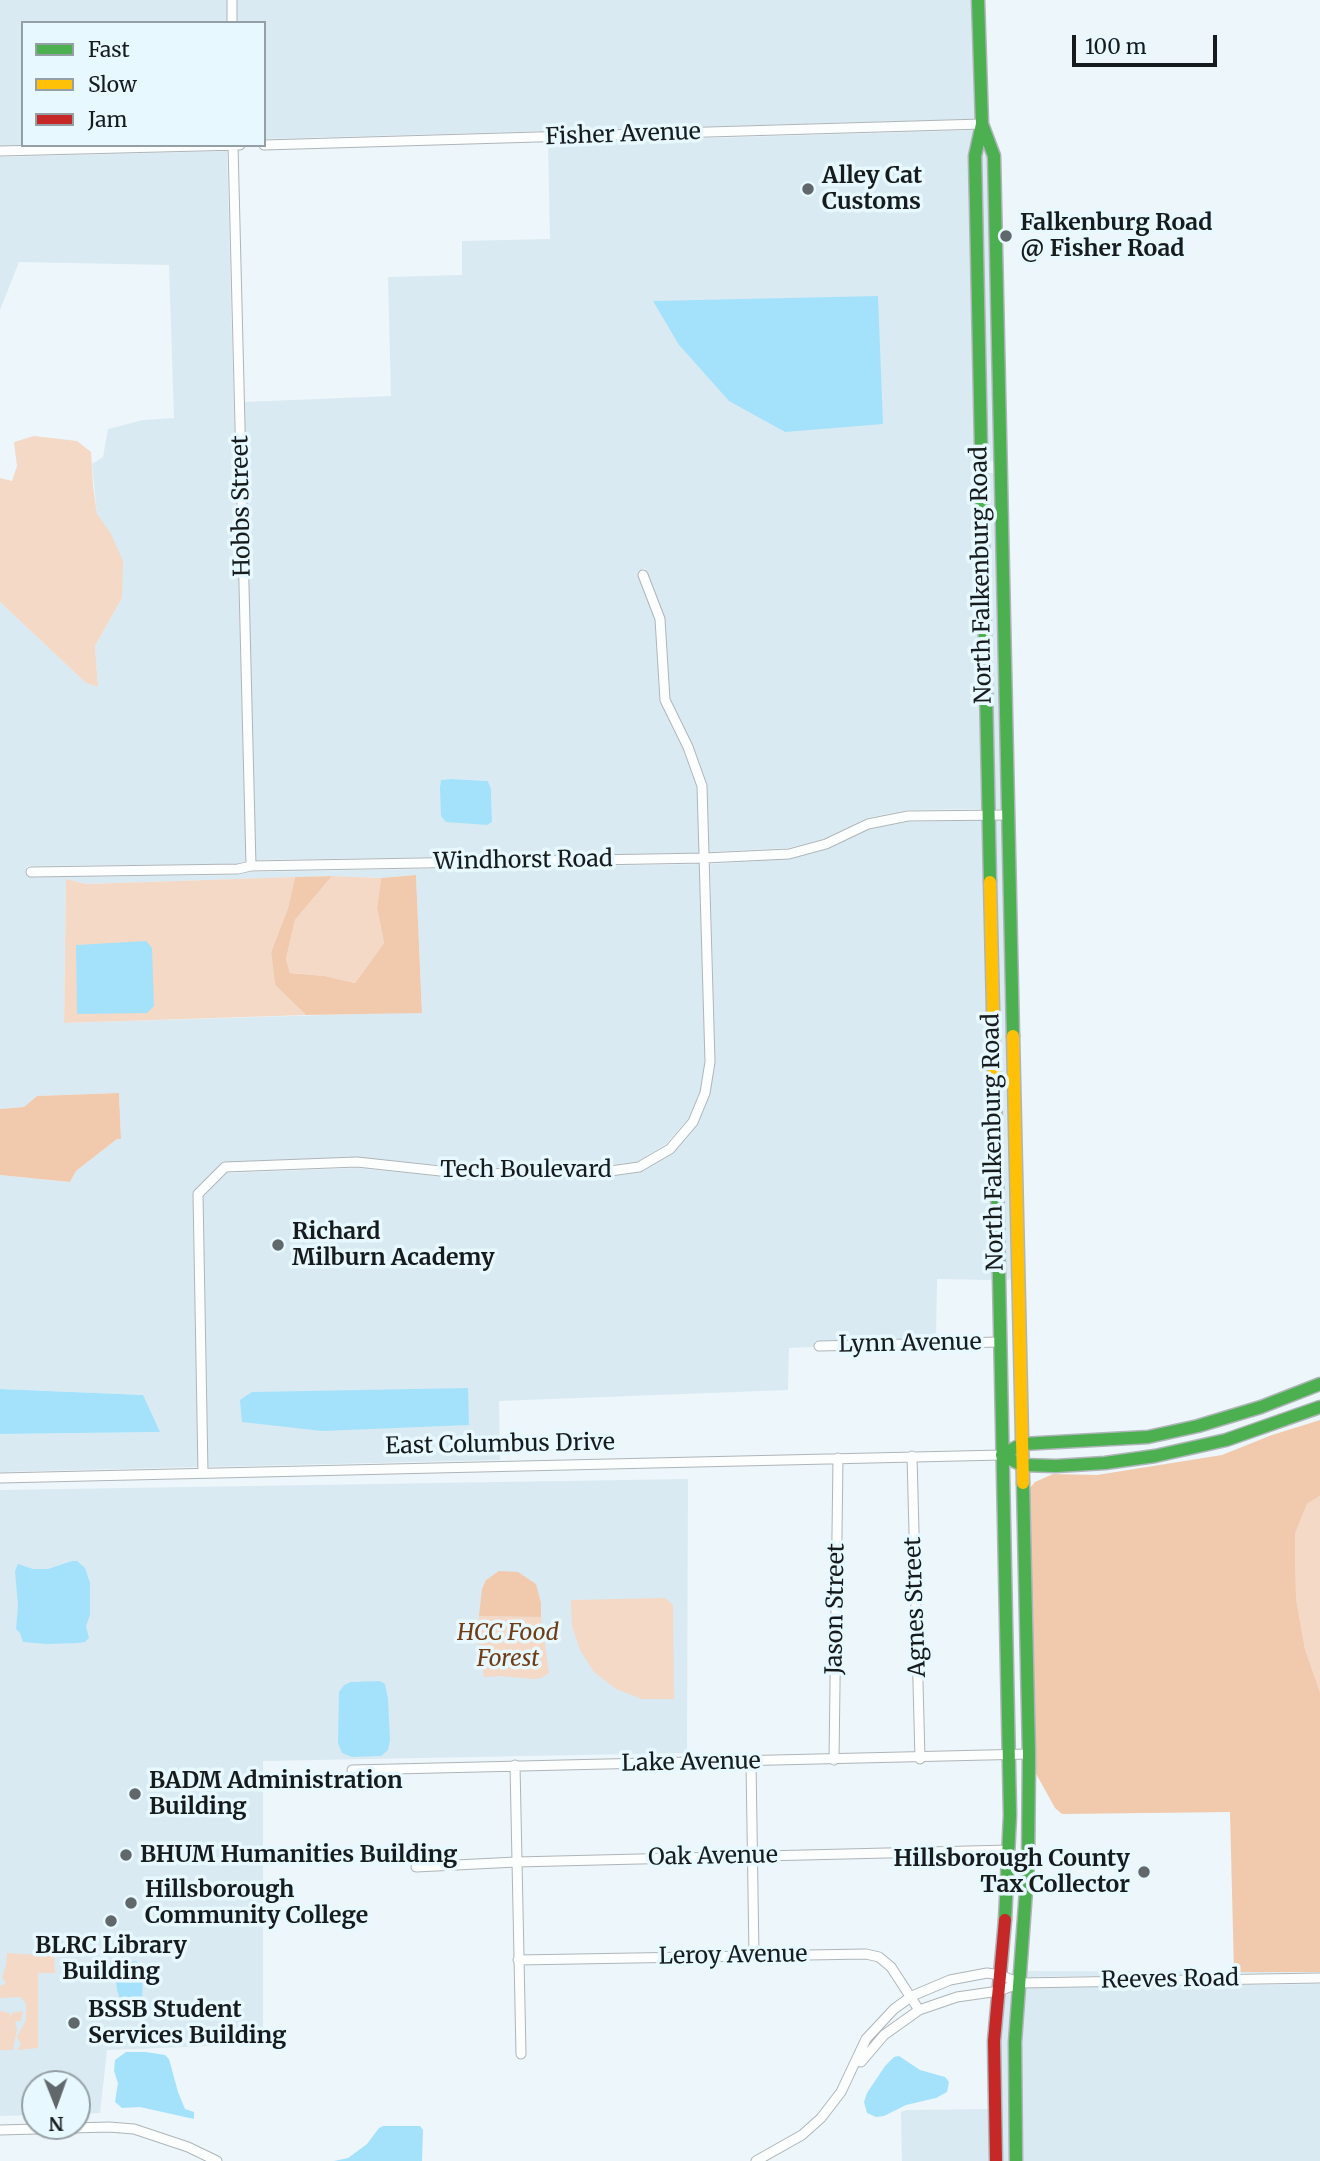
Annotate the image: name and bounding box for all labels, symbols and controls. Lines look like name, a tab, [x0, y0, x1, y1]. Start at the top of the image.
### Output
legend	[21, 21, 266, 147]
scale bar	[1075, 21, 1220, 65]
text: 100 m	[1085, 33, 1147, 60]
text: Fast	[88, 36, 130, 63]
text: Slow	[88, 71, 137, 98]
text: Jam	[88, 106, 127, 133]
street label: Fisher Avenue	[545, 118, 701, 152]
place label: Alley Cat Customs	[822, 162, 922, 216]
marker: Alley Cat Customs	[800, 181, 816, 197]
place label: Falkenburg Road @ Fisher Road	[1020, 209, 1212, 263]
marker: Falkenburg Road @ Fisher Road	[998, 228, 1014, 244]
street label: Hobbs Street	[227, 435, 257, 577]
street label: North Falkenburg Road	[966, 446, 998, 704]
street label: Windhorst Road	[433, 846, 613, 876]
street label: North Falkenburg Road	[978, 1013, 1010, 1271]
street label: Tech Boulevard	[440, 1156, 612, 1184]
place label: Richard Milburn Academy	[292, 1218, 495, 1272]
marker: Richard Milburn Academy	[270, 1237, 286, 1253]
street label: Lynn Avenue	[838, 1329, 982, 1359]
street label: East Columbus Drive	[385, 1429, 615, 1461]
street label: Agnes Street	[900, 1536, 932, 1678]
street label: Jason Street	[821, 1543, 851, 1675]
park label: HCC Food Forest	[457, 1619, 559, 1673]
street label: Lake Avenue	[621, 1748, 761, 1778]
place label: BADM Administration Building	[149, 1767, 403, 1821]
marker: BADM Administration Building	[127, 1786, 143, 1802]
place label: BHUM Humanities Building	[140, 1841, 457, 1869]
street label: Oak Avenue	[648, 1842, 778, 1872]
place label: Hillsborough County Tax Collector	[894, 1845, 1130, 1899]
marker: BHUM Humanities Building	[118, 1847, 134, 1863]
marker: Hillsborough County Tax Collector	[1136, 1864, 1152, 1880]
place label: Hillsborough Community College	[145, 1876, 368, 1930]
marker: Hillsborough Community College	[123, 1895, 139, 1911]
marker: BLRC Library Building	[103, 1913, 119, 1929]
place label: BLRC Library Building	[35, 1932, 187, 1986]
street label: Leroy Avenue	[658, 1941, 808, 1971]
street label: Reeves Road	[1101, 1965, 1239, 1995]
place label: BSSB Student Services Building	[88, 1996, 286, 2050]
marker: BSSB Student Services Building	[66, 2015, 82, 2031]
north arrow	[21, 2070, 91, 2140]
text: N	[49, 2112, 64, 2136]

